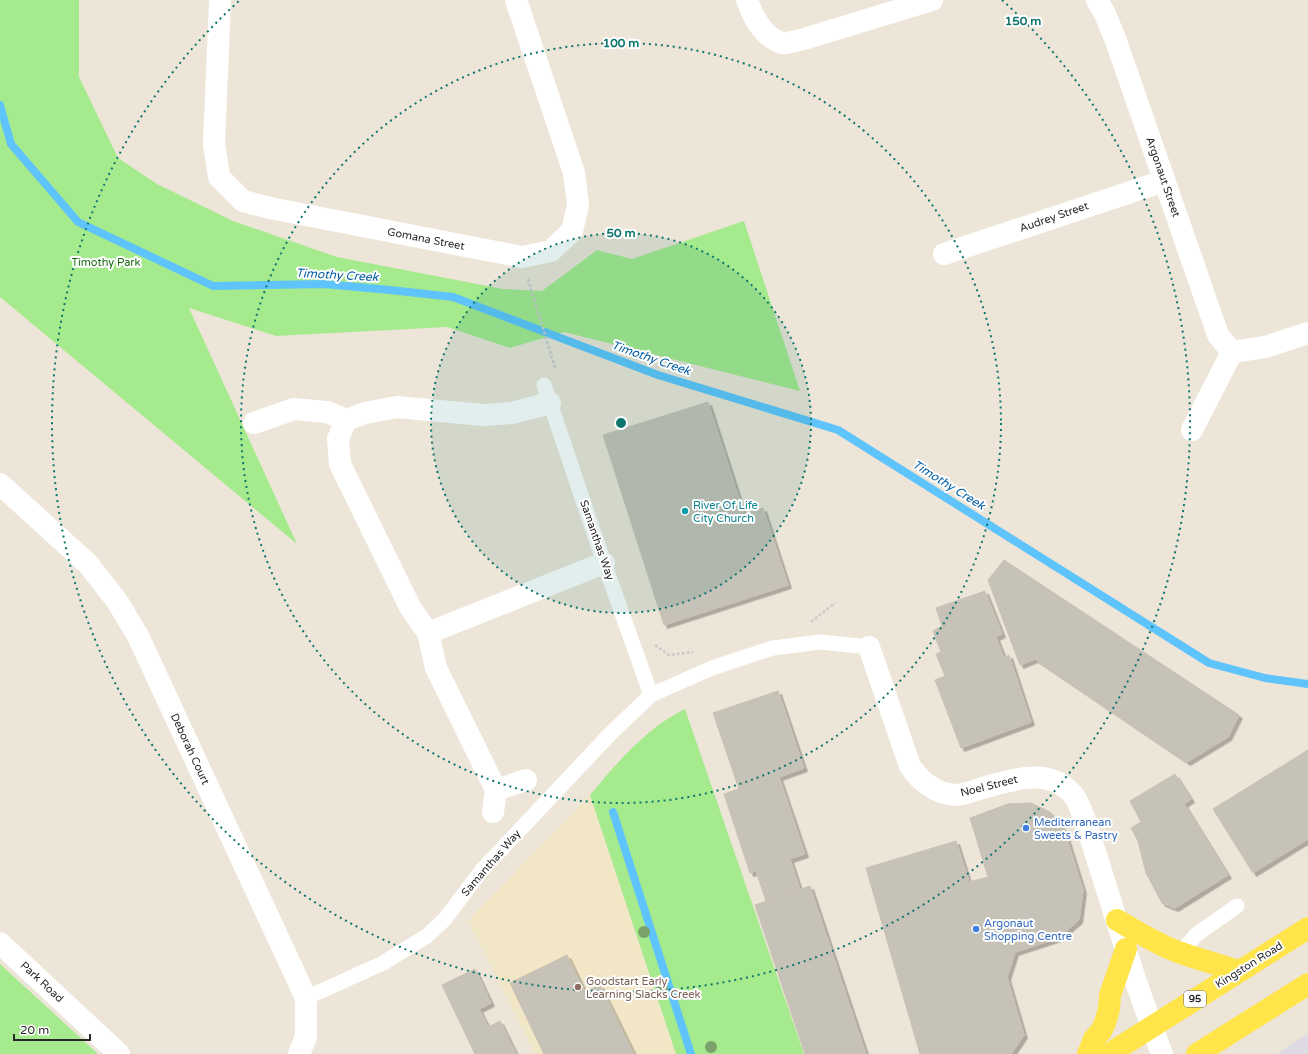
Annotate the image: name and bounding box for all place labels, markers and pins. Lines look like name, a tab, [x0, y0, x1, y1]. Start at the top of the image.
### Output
centre of rings	[614, 416, 628, 430]
place label: River Of Life City Church	[693, 499, 758, 525]
marker: River Of Life City Church	[680, 506, 690, 516]
place label: Mediterranean Sweets & Pastry	[1034, 816, 1118, 842]
marker: Mediterranean Sweets & Pastry	[1021, 823, 1031, 833]
place label: Argonaut Shopping Centre	[984, 917, 1072, 943]
marker: Argonaut Shopping Centre	[971, 924, 981, 934]
place label: Goodstart Early Learning Slacks Creek	[586, 975, 701, 1001]
marker: Goodstart Early Learning Slacks Creek	[573, 982, 583, 992]

